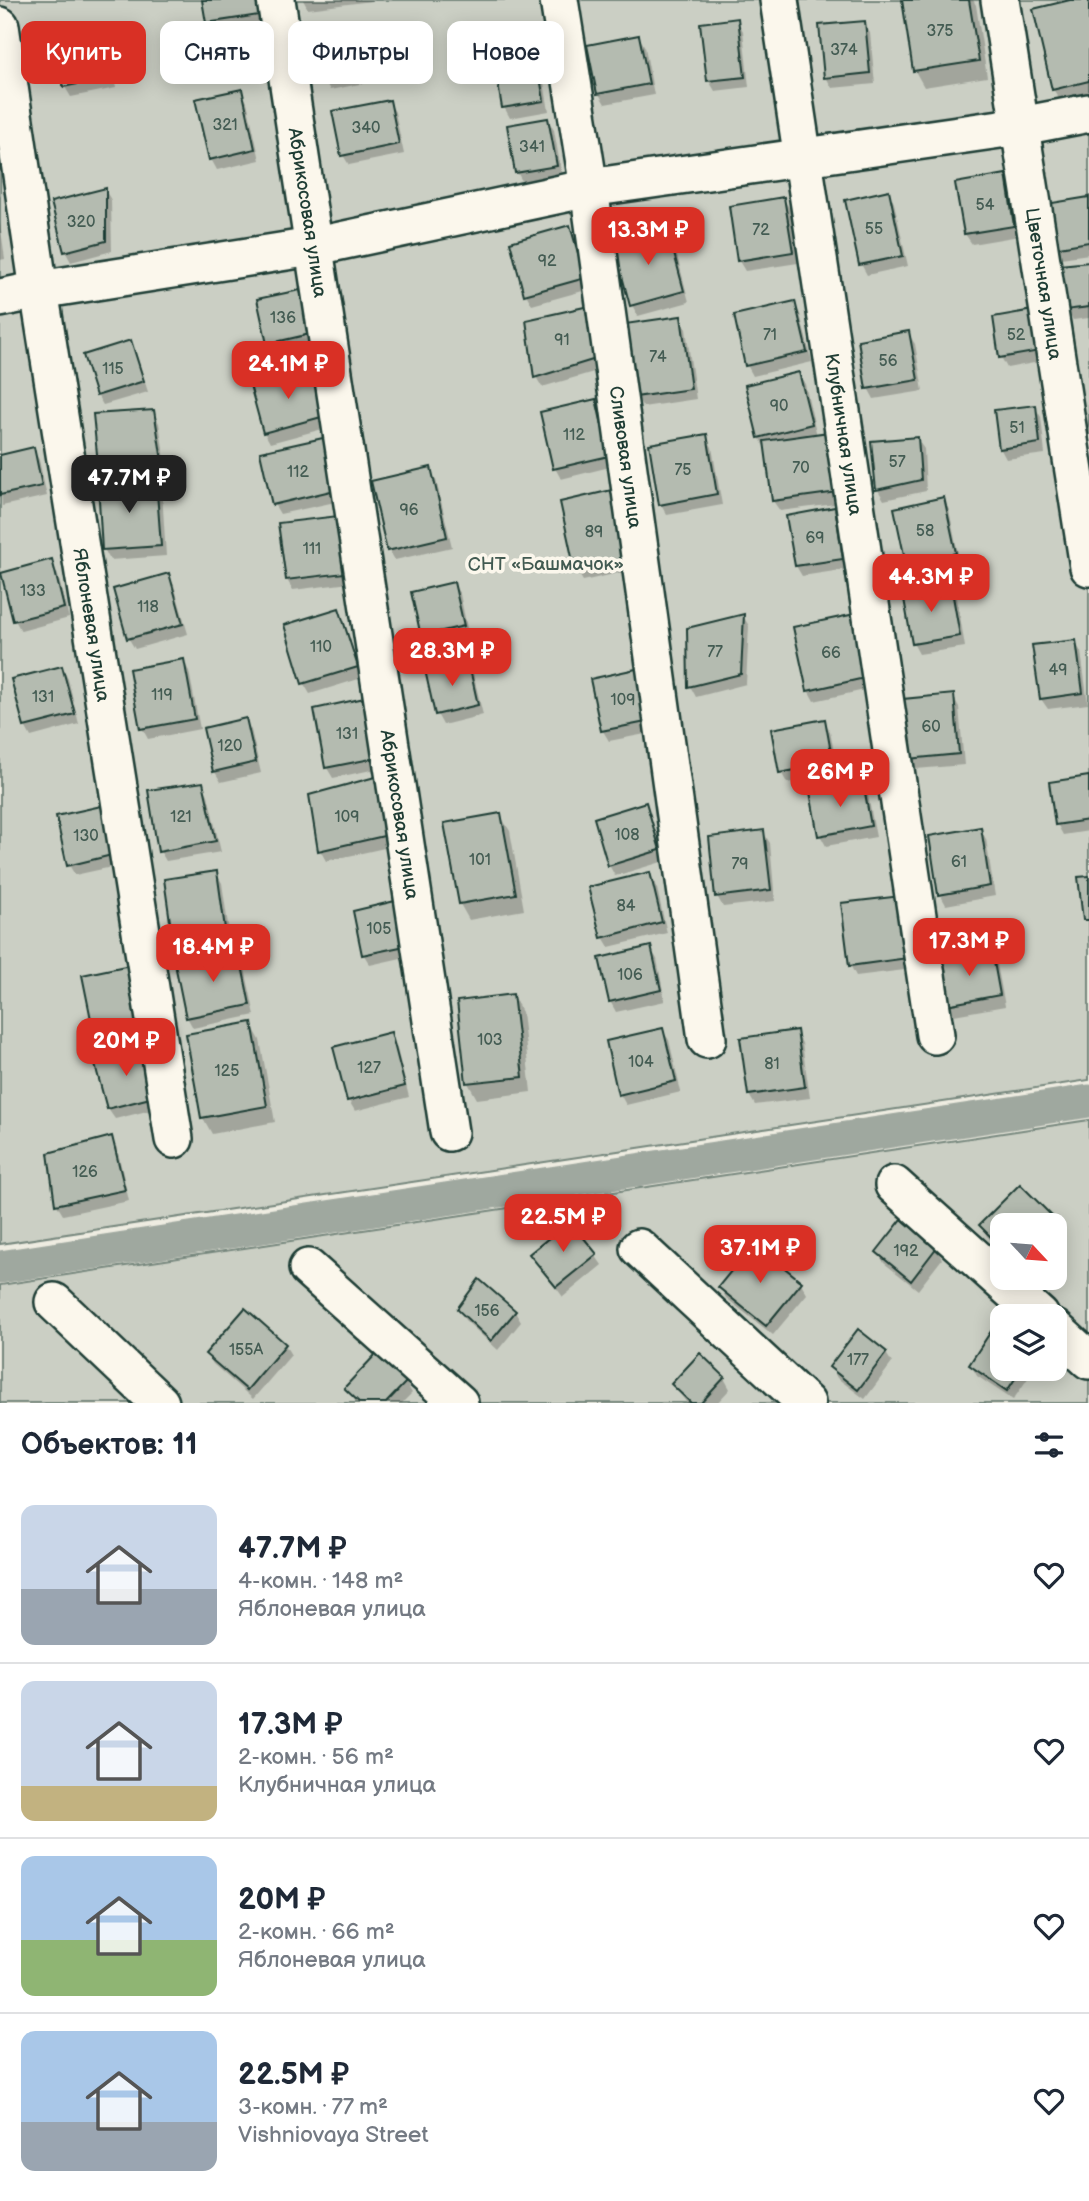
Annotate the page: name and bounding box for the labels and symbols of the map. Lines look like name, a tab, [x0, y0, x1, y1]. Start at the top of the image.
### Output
house number: 375	[927, 22, 953, 41]
house number: 374	[830, 41, 858, 60]
house number: 321	[212, 116, 238, 135]
house number: 340	[351, 119, 381, 138]
street label: Абрикосовая улица	[283, 125, 331, 299]
house number: 341	[519, 138, 545, 157]
house number: 54	[976, 196, 995, 215]
street label: Цветочная улица	[1020, 206, 1066, 361]
pin: 13.3M ₽	[583, 208, 713, 267]
house number: 320	[67, 213, 95, 232]
house number: 55	[865, 220, 883, 239]
house number: 72	[752, 221, 770, 240]
house number: 92	[538, 252, 557, 271]
house number: 136	[270, 309, 296, 328]
house number: 71	[763, 326, 777, 345]
house number: 52	[1007, 326, 1026, 345]
house number: 91	[554, 331, 570, 350]
pin: 24.1M ₽	[223, 342, 353, 401]
house number: 74	[649, 348, 667, 367]
street label: Клубничная улица	[819, 352, 867, 517]
house number: 56	[879, 352, 898, 371]
house number: 115	[102, 360, 124, 379]
street label: Сливовая улица	[604, 385, 646, 530]
house number: 90	[770, 397, 788, 416]
house number: 51	[1009, 419, 1025, 438]
house number: 112	[563, 426, 585, 445]
house number: 57	[888, 453, 906, 472]
pin: 47.7M ₽	[64, 456, 194, 515]
house number: 70	[792, 459, 810, 478]
house number: 75	[674, 461, 692, 480]
house number: 112	[287, 463, 309, 482]
house number: 96	[399, 501, 419, 520]
house number: 58	[916, 522, 934, 541]
house number: 89	[585, 523, 603, 542]
house number: 69	[805, 529, 825, 548]
house number: 111	[303, 540, 321, 559]
street label: Яблоневая улица	[67, 547, 114, 704]
park label: СНТ «Башмачок»	[468, 553, 624, 576]
pin: 44.3M ₽	[866, 554, 996, 614]
house number: 133	[20, 582, 46, 601]
house number: 118	[137, 598, 159, 617]
pin: 28.3M ₽	[387, 628, 517, 688]
house number: 110	[310, 638, 332, 657]
house number: 77	[707, 643, 723, 662]
house number: 66	[821, 644, 841, 663]
house number: 49	[1048, 661, 1068, 680]
house number: 119	[151, 686, 173, 705]
house number: 131	[32, 688, 54, 707]
house number: 109	[611, 691, 635, 710]
house number: 60	[921, 718, 941, 737]
house number: 131	[336, 725, 358, 744]
street label: Абрикосовая улица	[375, 727, 423, 901]
house number: 120	[217, 737, 243, 756]
pin: 26M ₽	[791, 750, 889, 809]
house number: 121	[170, 808, 192, 827]
house number: 109	[335, 808, 359, 827]
house number: 108	[615, 826, 639, 845]
house number: 130	[73, 827, 99, 846]
house number: 101	[469, 851, 491, 870]
house number: 61	[951, 853, 967, 872]
house number: 79	[731, 855, 749, 874]
house number: 84	[616, 897, 636, 916]
pin: 17.3M ₽	[904, 918, 1034, 978]
house number: 105	[367, 920, 391, 939]
pin: 18.4M ₽	[148, 925, 278, 984]
house number: 106	[617, 966, 643, 985]
pin: 20M ₽	[77, 1018, 175, 1078]
house number: 103	[477, 1031, 503, 1050]
house number: 104	[628, 1053, 654, 1072]
house number: 81	[764, 1055, 780, 1074]
house number: 127	[357, 1059, 381, 1078]
house number: 125	[215, 1062, 239, 1081]
house number: 126	[72, 1163, 98, 1182]
pin: 22.5M ₽	[498, 1194, 628, 1254]
north arrow	[990, 1213, 1068, 1290]
pin: 37.1M ₽	[695, 1226, 825, 1285]
house number: 192	[894, 1242, 919, 1261]
house number: 156	[474, 1302, 500, 1321]
house number: 155А	[229, 1341, 263, 1360]
house number: 177	[847, 1351, 869, 1370]

